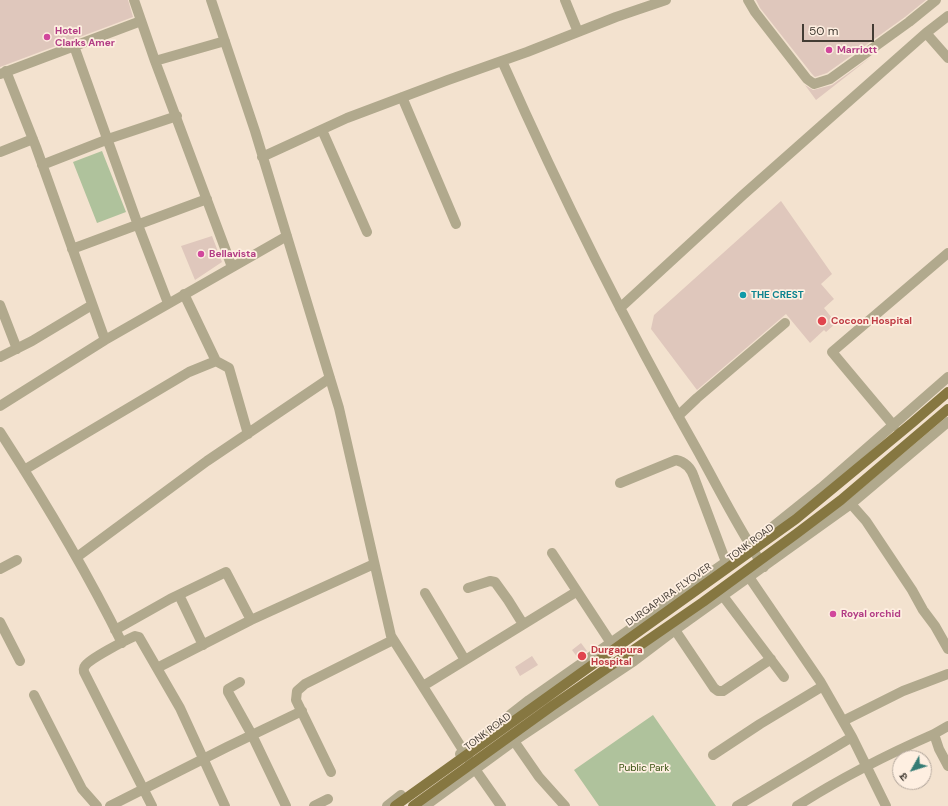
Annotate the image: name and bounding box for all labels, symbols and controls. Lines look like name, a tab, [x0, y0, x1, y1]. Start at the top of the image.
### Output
scale bar	[804, 16, 876, 42]
text: 50 m	[809, 23, 838, 39]
place label: Hotel Clarks Amer	[55, 25, 115, 48]
marker: Hotel Clarks Amer	[42, 32, 52, 42]
place label: Marriott	[837, 44, 877, 56]
marker: Marriott	[824, 45, 834, 55]
place label: Bellavista	[209, 248, 256, 260]
marker: Bellavista	[196, 249, 206, 259]
place label: THE CREST	[751, 289, 804, 301]
marker: THE CREST	[738, 290, 748, 300]
marker: Cocoon Hospital	[816, 315, 828, 327]
place label: Cocoon Hospital	[831, 315, 912, 327]
street label: TONK ROAD	[725, 522, 777, 564]
street label: DURGAPURA FLYOVER	[624, 561, 714, 629]
place label: Royal orchid	[841, 608, 901, 620]
marker: Royal orchid	[828, 609, 838, 619]
place label: Durgapura Hospital	[591, 644, 643, 668]
marker: Durgapura Hospital	[576, 650, 588, 662]
street label: TONK ROAD	[462, 711, 514, 753]
north arrow	[892, 750, 932, 790]
park label: Public Park	[619, 762, 669, 774]
text: उ	[896, 770, 911, 784]

